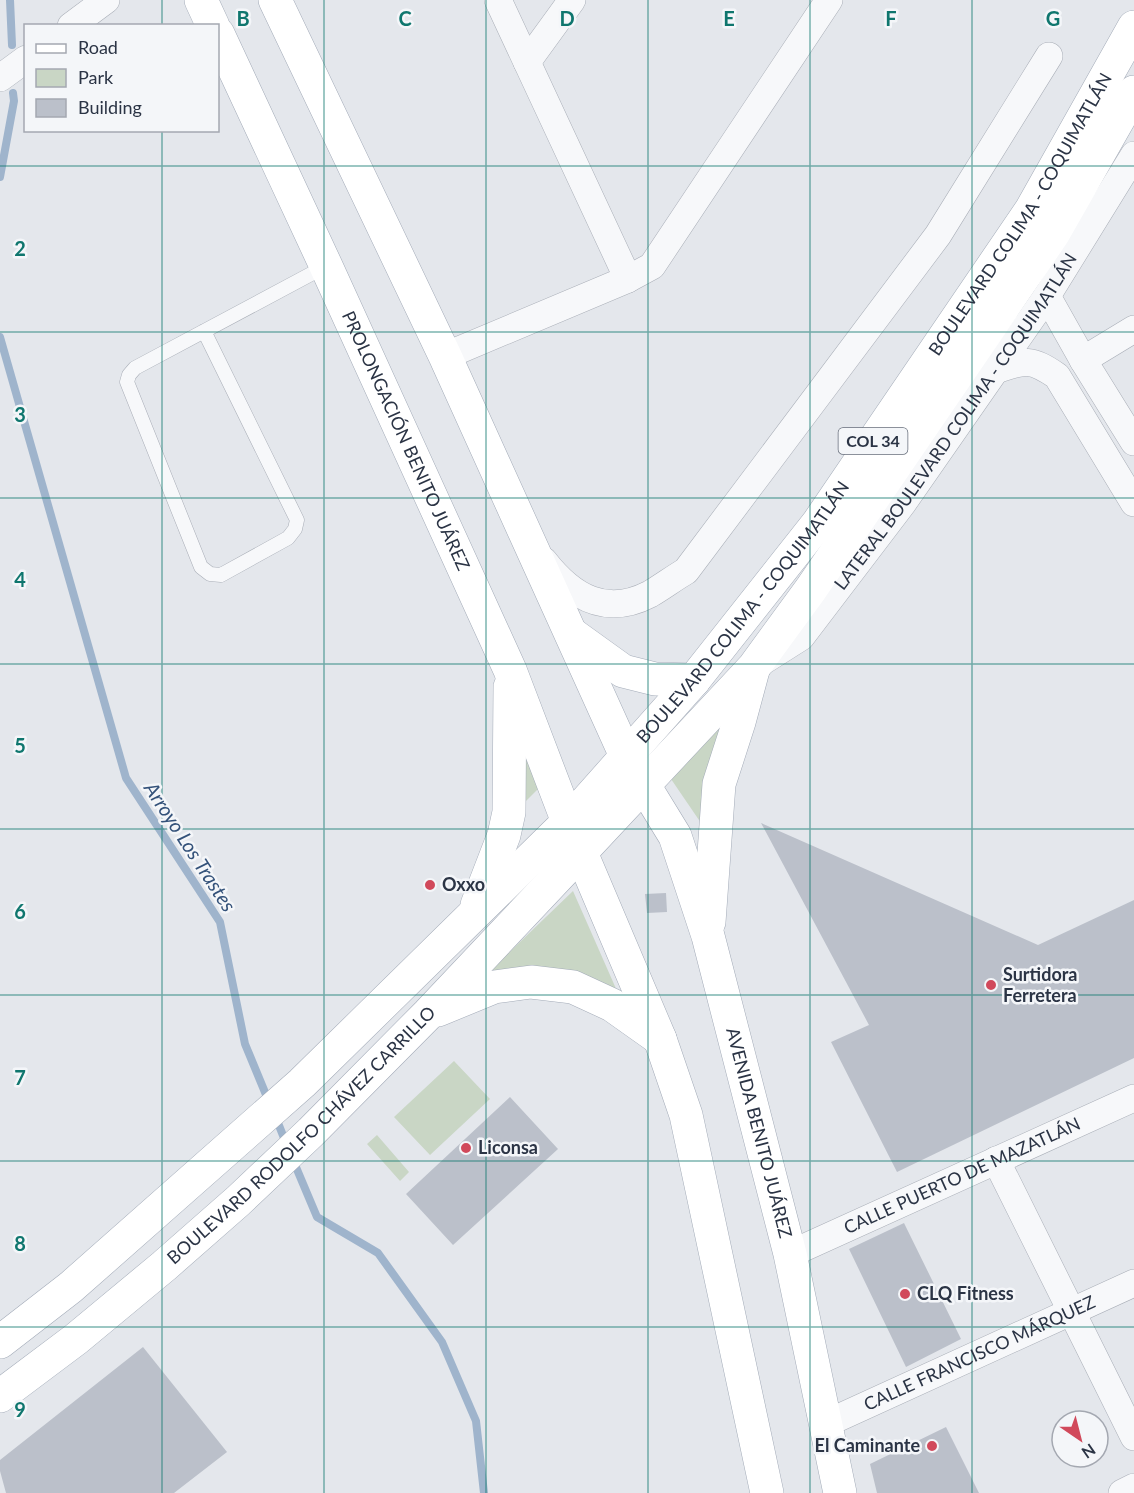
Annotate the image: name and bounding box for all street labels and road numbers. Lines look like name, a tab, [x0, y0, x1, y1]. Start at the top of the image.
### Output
street label: BOULEVARD COLIMA - COQUIMATLÁN	[923, 69, 1116, 359]
street label: LATERAL BOULEVARD COLIMA - COQUIMATLÁN	[829, 248, 1081, 594]
street label: PROLONGACIÓN BENITO JUÁREZ	[338, 307, 475, 574]
road number: COL 34	[838, 428, 908, 454]
street label: BOULEVARD COLIMA - COQUIMATLÁN	[631, 477, 853, 747]
street label: BOULEVARD RODOLFO CHÁVEZ CARRILLO	[162, 1001, 439, 1268]
street label: AVENIDA BENITO JUÁREZ	[722, 1025, 798, 1241]
street label: CALLE PUERTO DE MAZATLÁN	[840, 1112, 1083, 1238]
street label: CALLE FRANCISCO MÁRQUEZ	[860, 1290, 1098, 1415]

